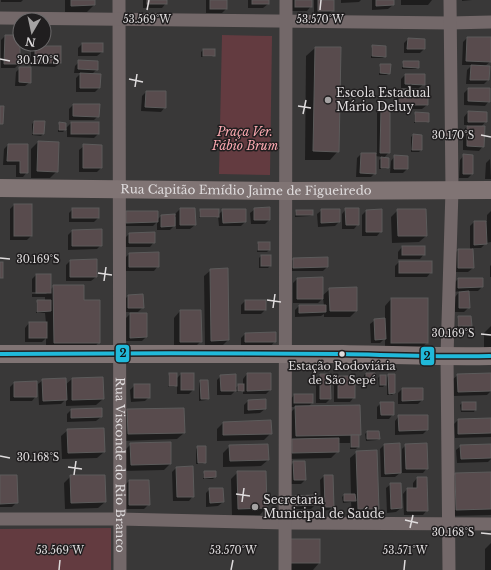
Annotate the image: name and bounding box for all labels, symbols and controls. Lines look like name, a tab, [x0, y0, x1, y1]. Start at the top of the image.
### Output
north arrow	[12, 12, 52, 52]
text: 53.569°W	[123, 13, 171, 26]
text: 53.570°W	[296, 13, 344, 26]
text: N	[24, 34, 37, 50]
text: 30.170°S	[17, 54, 59, 67]
place label: Escola Estadual Mário Deluy	[336, 85, 430, 114]
marker: Escola Estadual Mário Deluy	[323, 95, 333, 105]
park label: Praça Ver. Fábio Brum	[211, 124, 279, 153]
text: 30.170°S	[432, 129, 474, 142]
street label: Rua Capitão Emídio Jaime de Figueiredo	[120, 181, 372, 198]
text: 30.169°S	[17, 253, 59, 266]
text: 30.169°S	[432, 327, 474, 340]
line badge: 2	[115, 344, 130, 363]
text: 2	[119, 346, 127, 360]
line badge: 2	[420, 346, 435, 366]
marker: Estação Rodoviária de São Sepé	[337, 349, 347, 359]
text: 2	[423, 349, 431, 363]
place label: Estação Rodoviária de São Sepé	[288, 359, 397, 387]
street label: Rua Visconde do Rio Branco	[113, 377, 128, 553]
text: 30.168°S	[17, 451, 59, 464]
place label: Secretaria Municipal de Saúde	[263, 492, 385, 521]
marker: Secretaria Municipal de Saúde	[250, 502, 260, 512]
text: 30.168°S	[432, 526, 474, 539]
text: 53.569°W	[36, 544, 84, 557]
text: 53.570°W	[209, 544, 257, 557]
text: 53.571°W	[383, 544, 428, 557]

